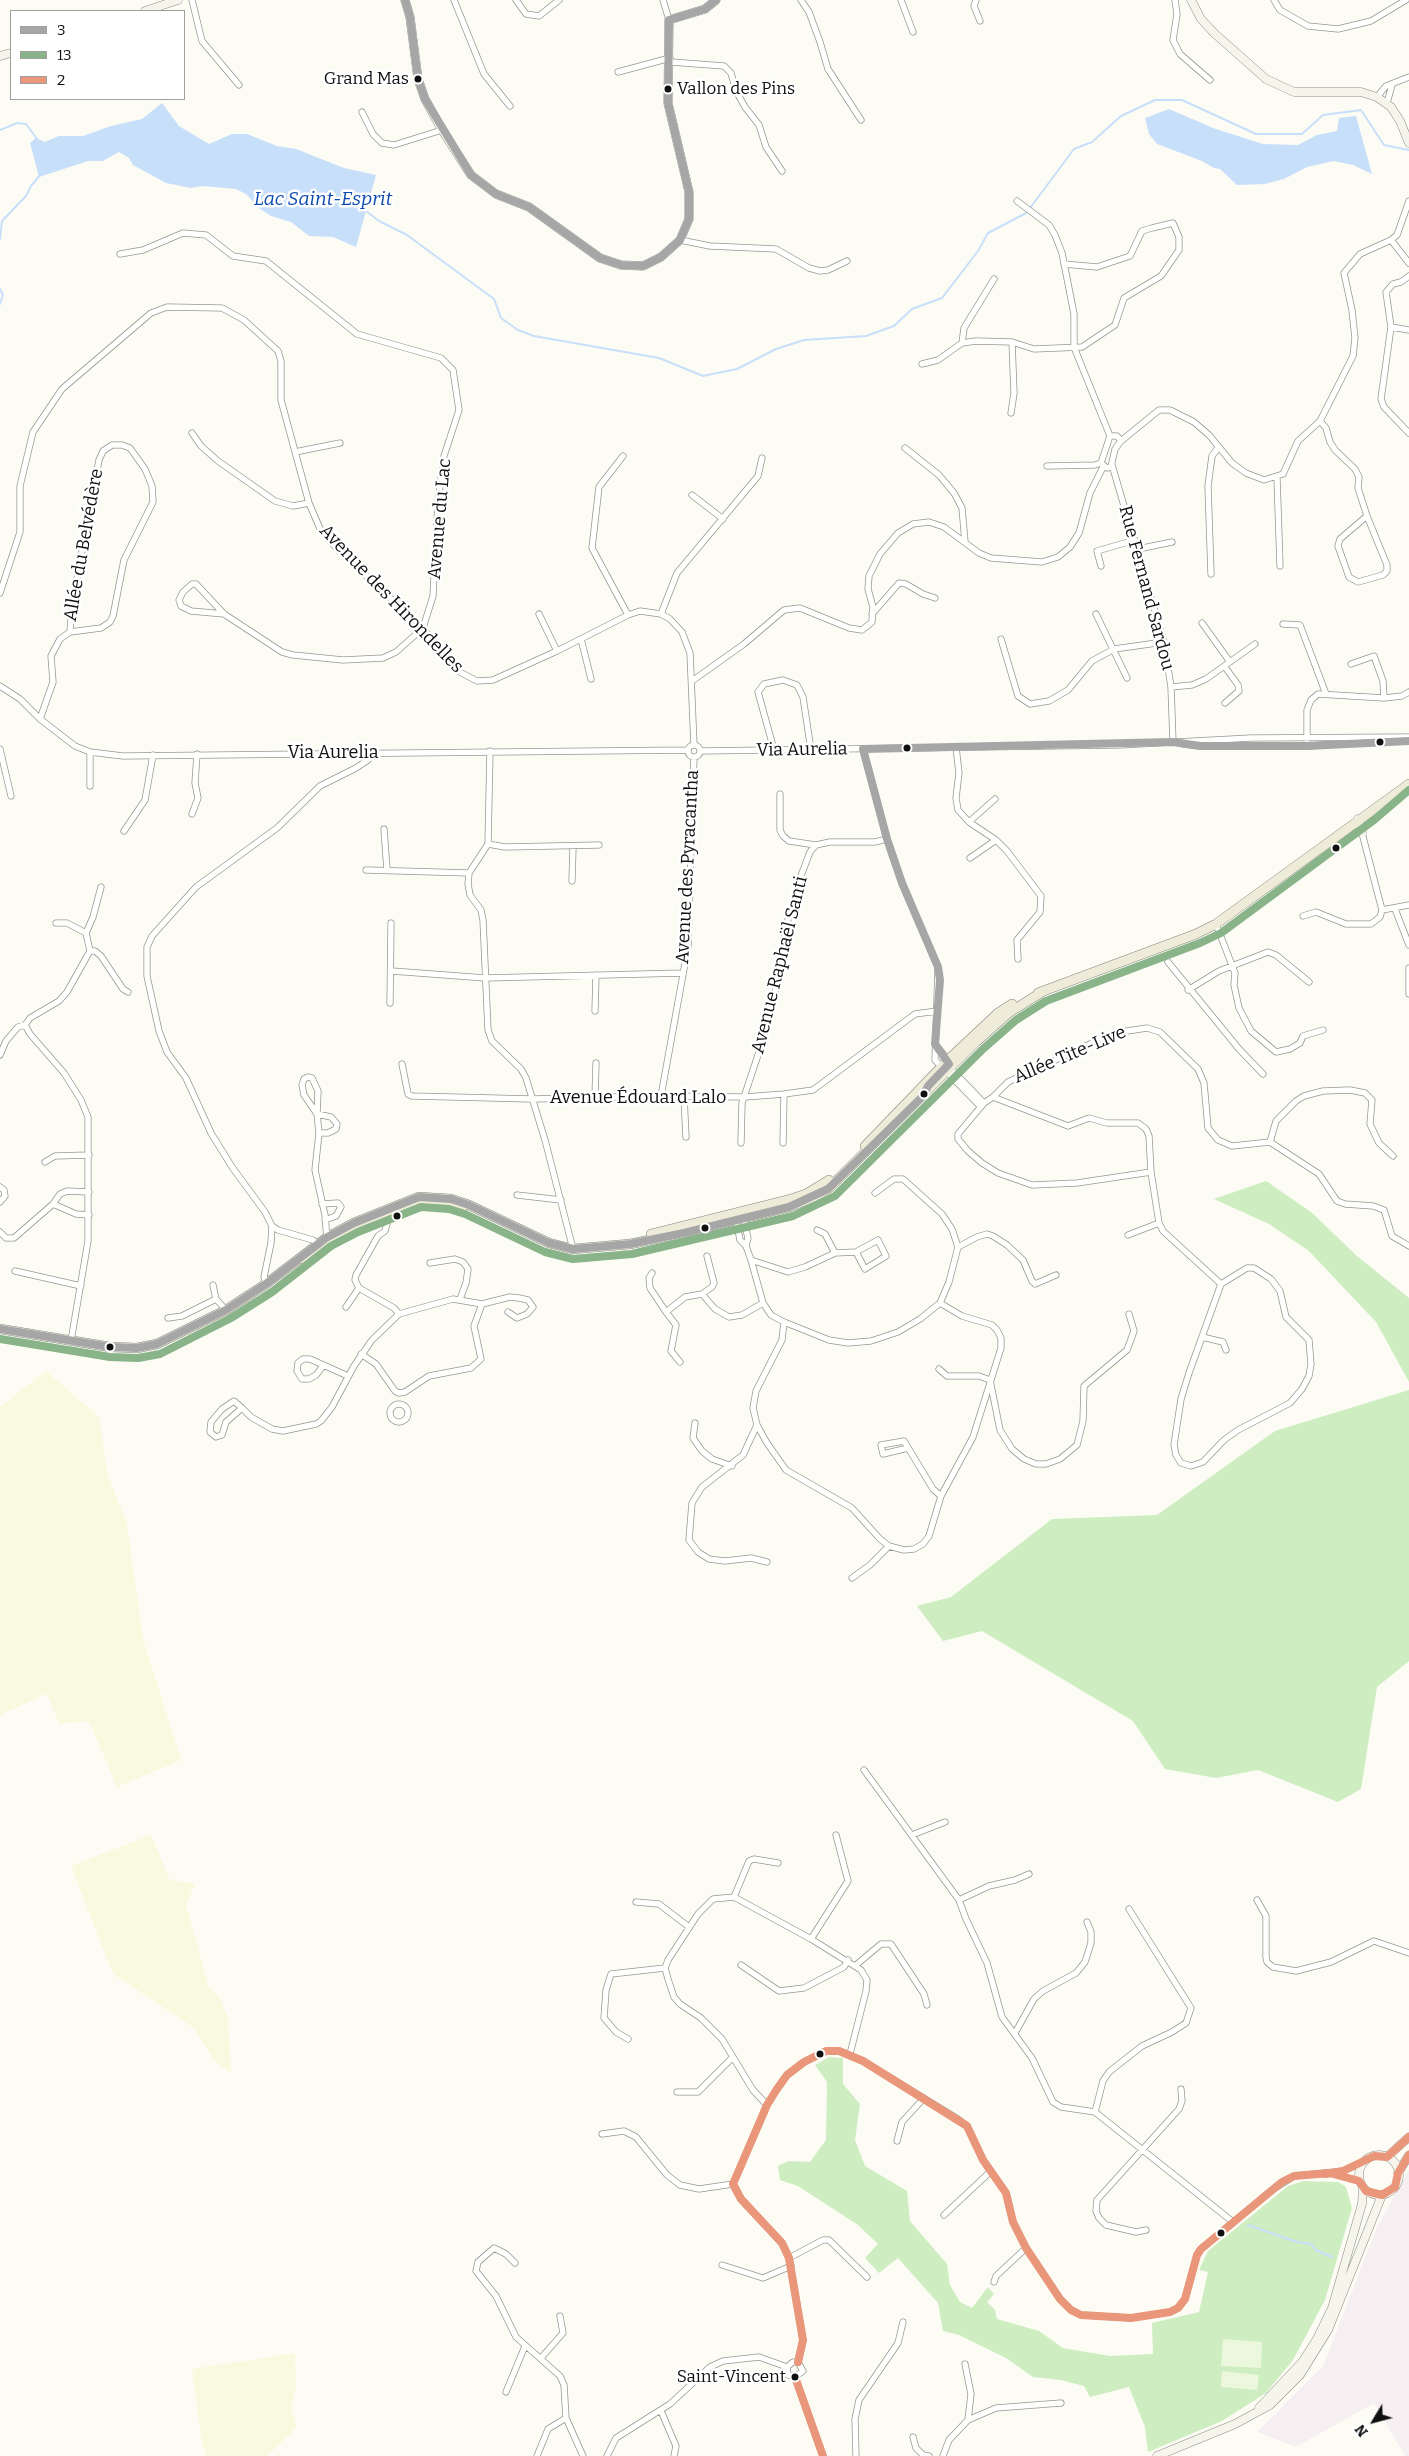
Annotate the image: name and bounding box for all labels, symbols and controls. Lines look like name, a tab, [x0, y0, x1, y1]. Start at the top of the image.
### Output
legend	[10, 10, 185, 100]
text: 3	[57, 21, 66, 39]
text: 13	[57, 46, 72, 64]
place label: Grand Mas	[324, 69, 409, 89]
text: 2	[57, 71, 65, 89]
marker: Grand Mas	[413, 74, 423, 84]
place label: Vallon des Pins	[677, 79, 795, 99]
marker: Vallon des Pins	[663, 84, 673, 94]
water label: Lac Saint-Esprit	[254, 189, 392, 211]
street label: Avenue du Lac	[424, 458, 456, 580]
street label: Allée du Belvédère	[60, 467, 108, 623]
street label: Rue Fernand Sardou	[1114, 503, 1178, 673]
street label: Avenue des Hirondelles	[314, 520, 468, 678]
unlabelled marker	[1375, 737, 1385, 747]
street label: Via Aurelia	[756, 738, 848, 762]
street label: Via Aurelia	[287, 742, 379, 764]
unlabelled marker	[902, 743, 912, 753]
street label: Avenue des Pyracantha	[672, 769, 704, 965]
unlabelled marker	[1331, 843, 1341, 853]
street label: Avenue Raphaël Santi	[747, 874, 813, 1056]
street label: Allée Tite-Live	[1011, 1022, 1129, 1088]
street label: Avenue Édouard Lalo	[550, 1087, 726, 1109]
unlabelled marker	[919, 1089, 929, 1099]
unlabelled marker	[392, 1211, 402, 1221]
unlabelled marker	[700, 1223, 710, 1233]
unlabelled marker	[105, 1342, 115, 1352]
unlabelled marker	[815, 2049, 825, 2059]
unlabelled marker	[1216, 2228, 1226, 2238]
place label: Saint-Vincent	[677, 2367, 786, 2387]
marker: Saint-Vincent	[790, 2372, 800, 2382]
north arrow	[1349, 2396, 1399, 2446]
text: N	[1352, 2421, 1372, 2440]

